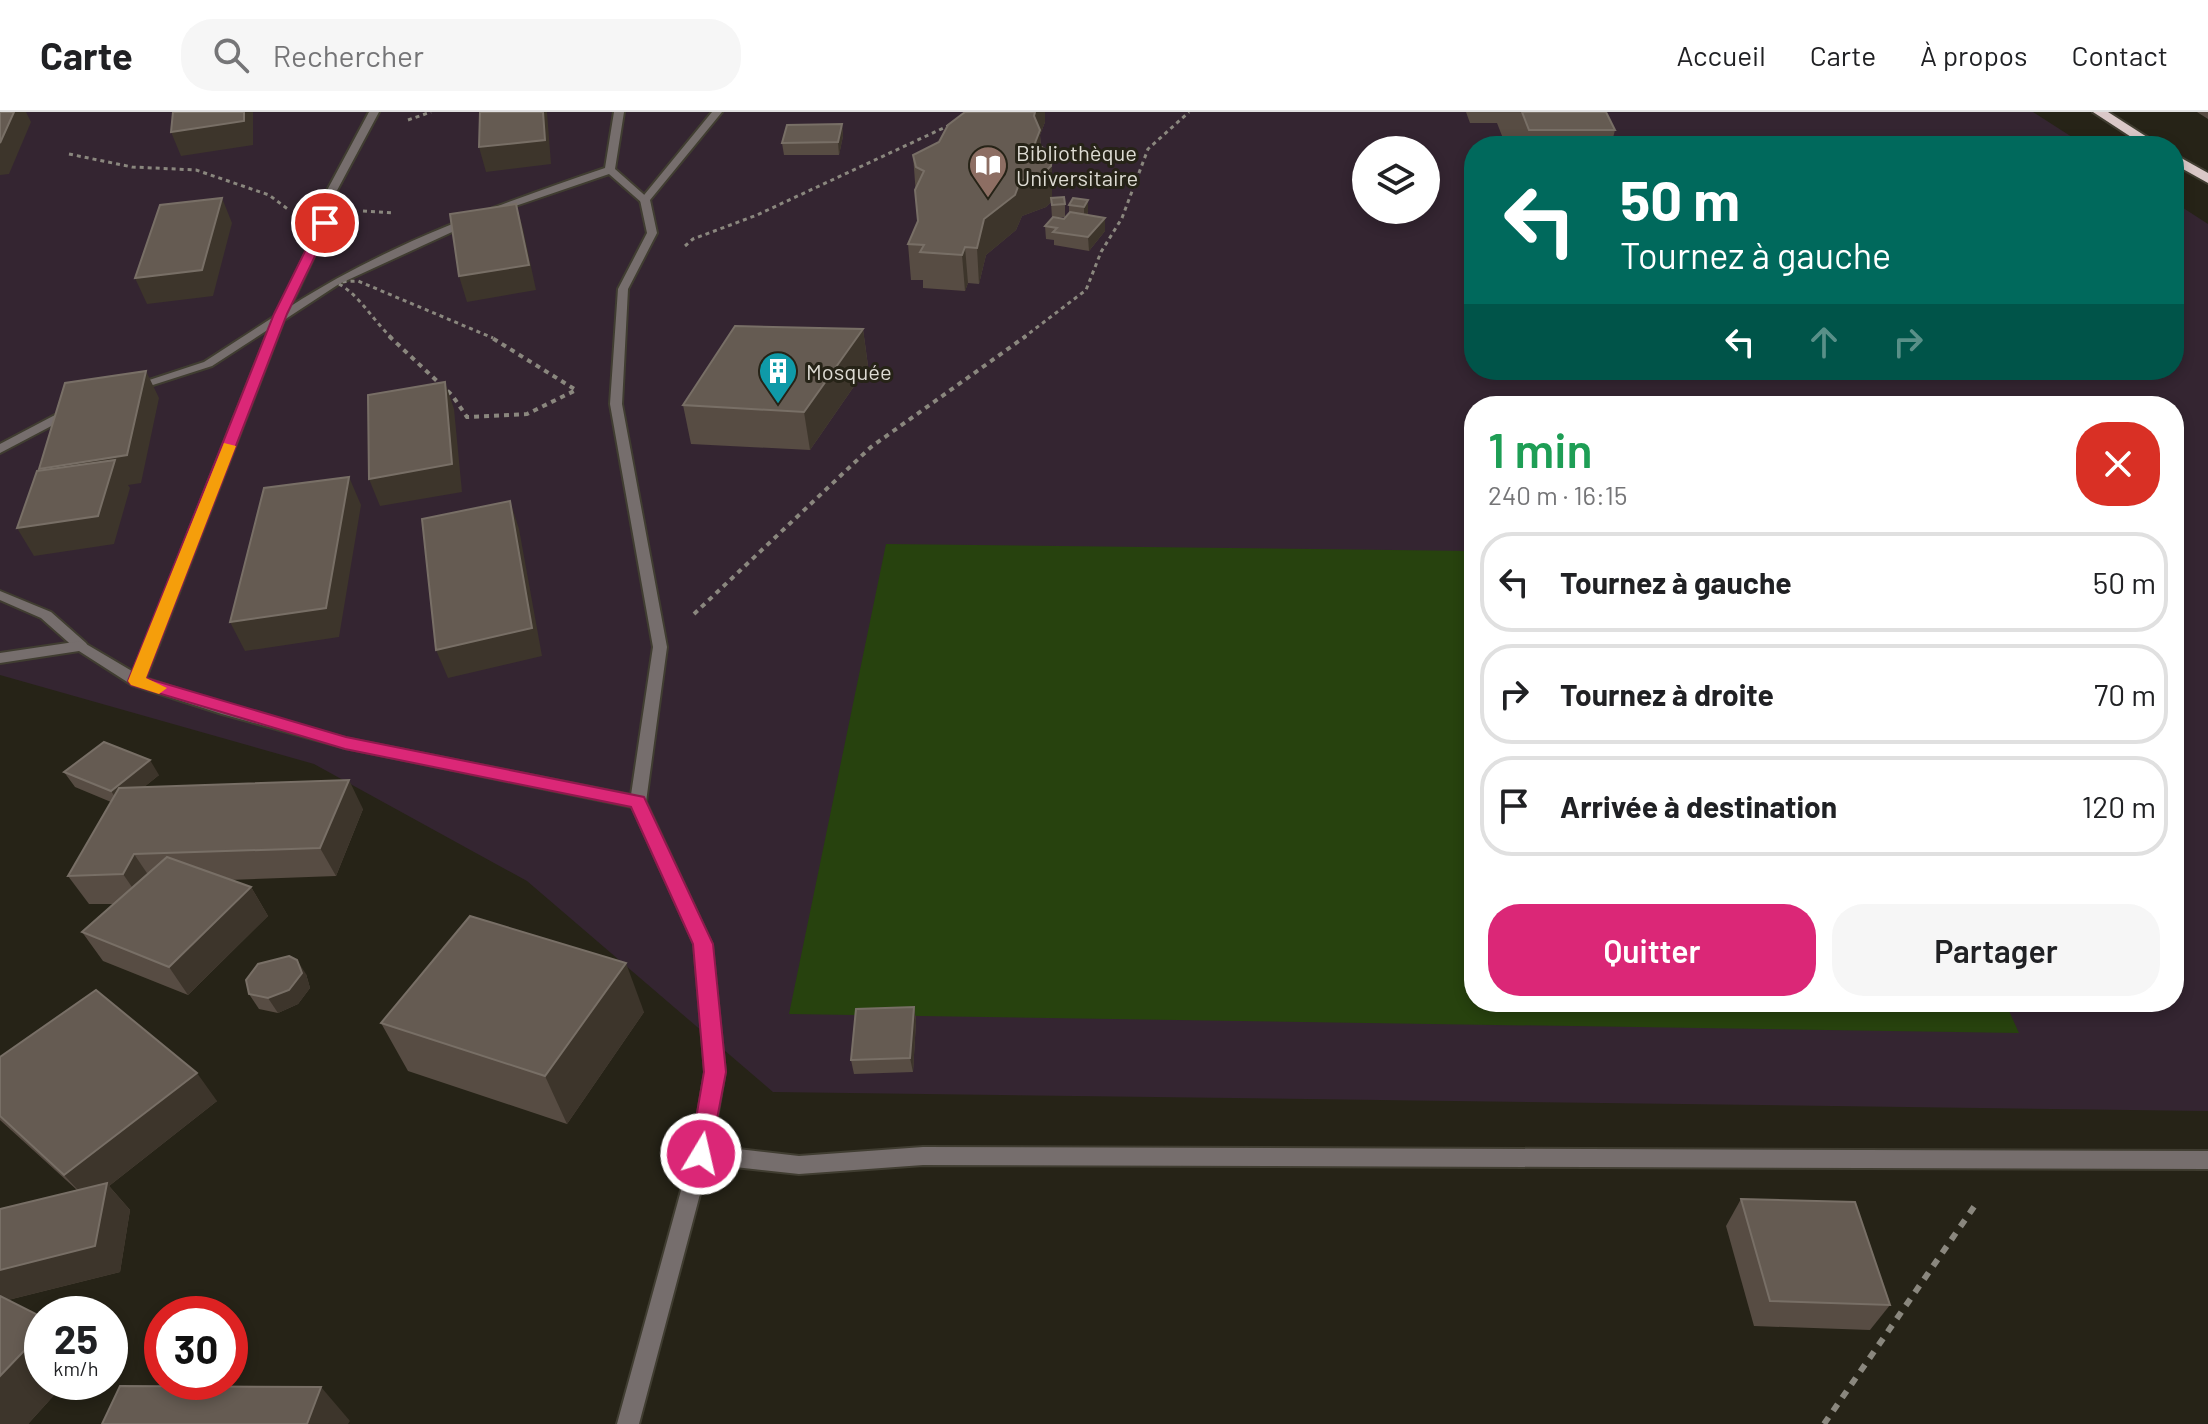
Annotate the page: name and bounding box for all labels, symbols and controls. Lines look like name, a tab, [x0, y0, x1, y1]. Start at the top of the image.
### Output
search box	[181, 19, 741, 91]
text: Carte	[40, 32, 133, 78]
icon: search	[209, 33, 253, 77]
text: Rechercher	[273, 37, 424, 73]
text: Accueil	[1676, 38, 1766, 72]
text: Carte	[1810, 38, 1876, 72]
text: À propos	[1920, 38, 2027, 72]
text: Contact	[2071, 38, 2168, 72]
map controls	[1352, 136, 1440, 224]
button: layers	[1352, 136, 1440, 224]
place label: Bibliothèque Universitaire	[1016, 139, 1138, 190]
library icon: Bibliothèque Universitaire	[967, 144, 1009, 199]
text: 50 m	[1620, 165, 1740, 232]
icon: left	[1488, 168, 1592, 272]
pin	[291, 189, 359, 257]
icon: arrive	[303, 201, 347, 245]
text: Tournez à gauche	[1620, 233, 1891, 276]
icon: left	[1718, 320, 1762, 364]
icon: ahead	[1802, 320, 1846, 364]
icon: right	[1886, 320, 1930, 364]
building icon: Mosquée	[757, 350, 799, 405]
place label: Mosquée	[806, 358, 892, 384]
text: 1 min	[1488, 420, 1593, 478]
button: close	[2076, 422, 2160, 506]
text: 240 m · 16:15	[1488, 479, 1627, 510]
icon: left	[1492, 560, 1536, 604]
text: Tournez à gauche	[1560, 564, 1792, 600]
text: 50 m	[2093, 564, 2156, 600]
icon: right	[1492, 672, 1536, 716]
text: Tournez à droite	[1560, 676, 1774, 712]
text: 70 m	[2094, 676, 2156, 712]
icon: arrive	[1492, 784, 1536, 828]
text: Arrivée à destination	[1560, 788, 1837, 824]
text: 120 m	[2082, 788, 2156, 824]
button: Quitter	[1488, 904, 1816, 996]
button: Partager	[1832, 904, 2160, 996]
position arrow	[659, 1112, 743, 1196]
speed limit sign: 30	[144, 1296, 248, 1400]
text: 25	[54, 1314, 98, 1362]
text: km/h	[53, 1356, 99, 1380]

